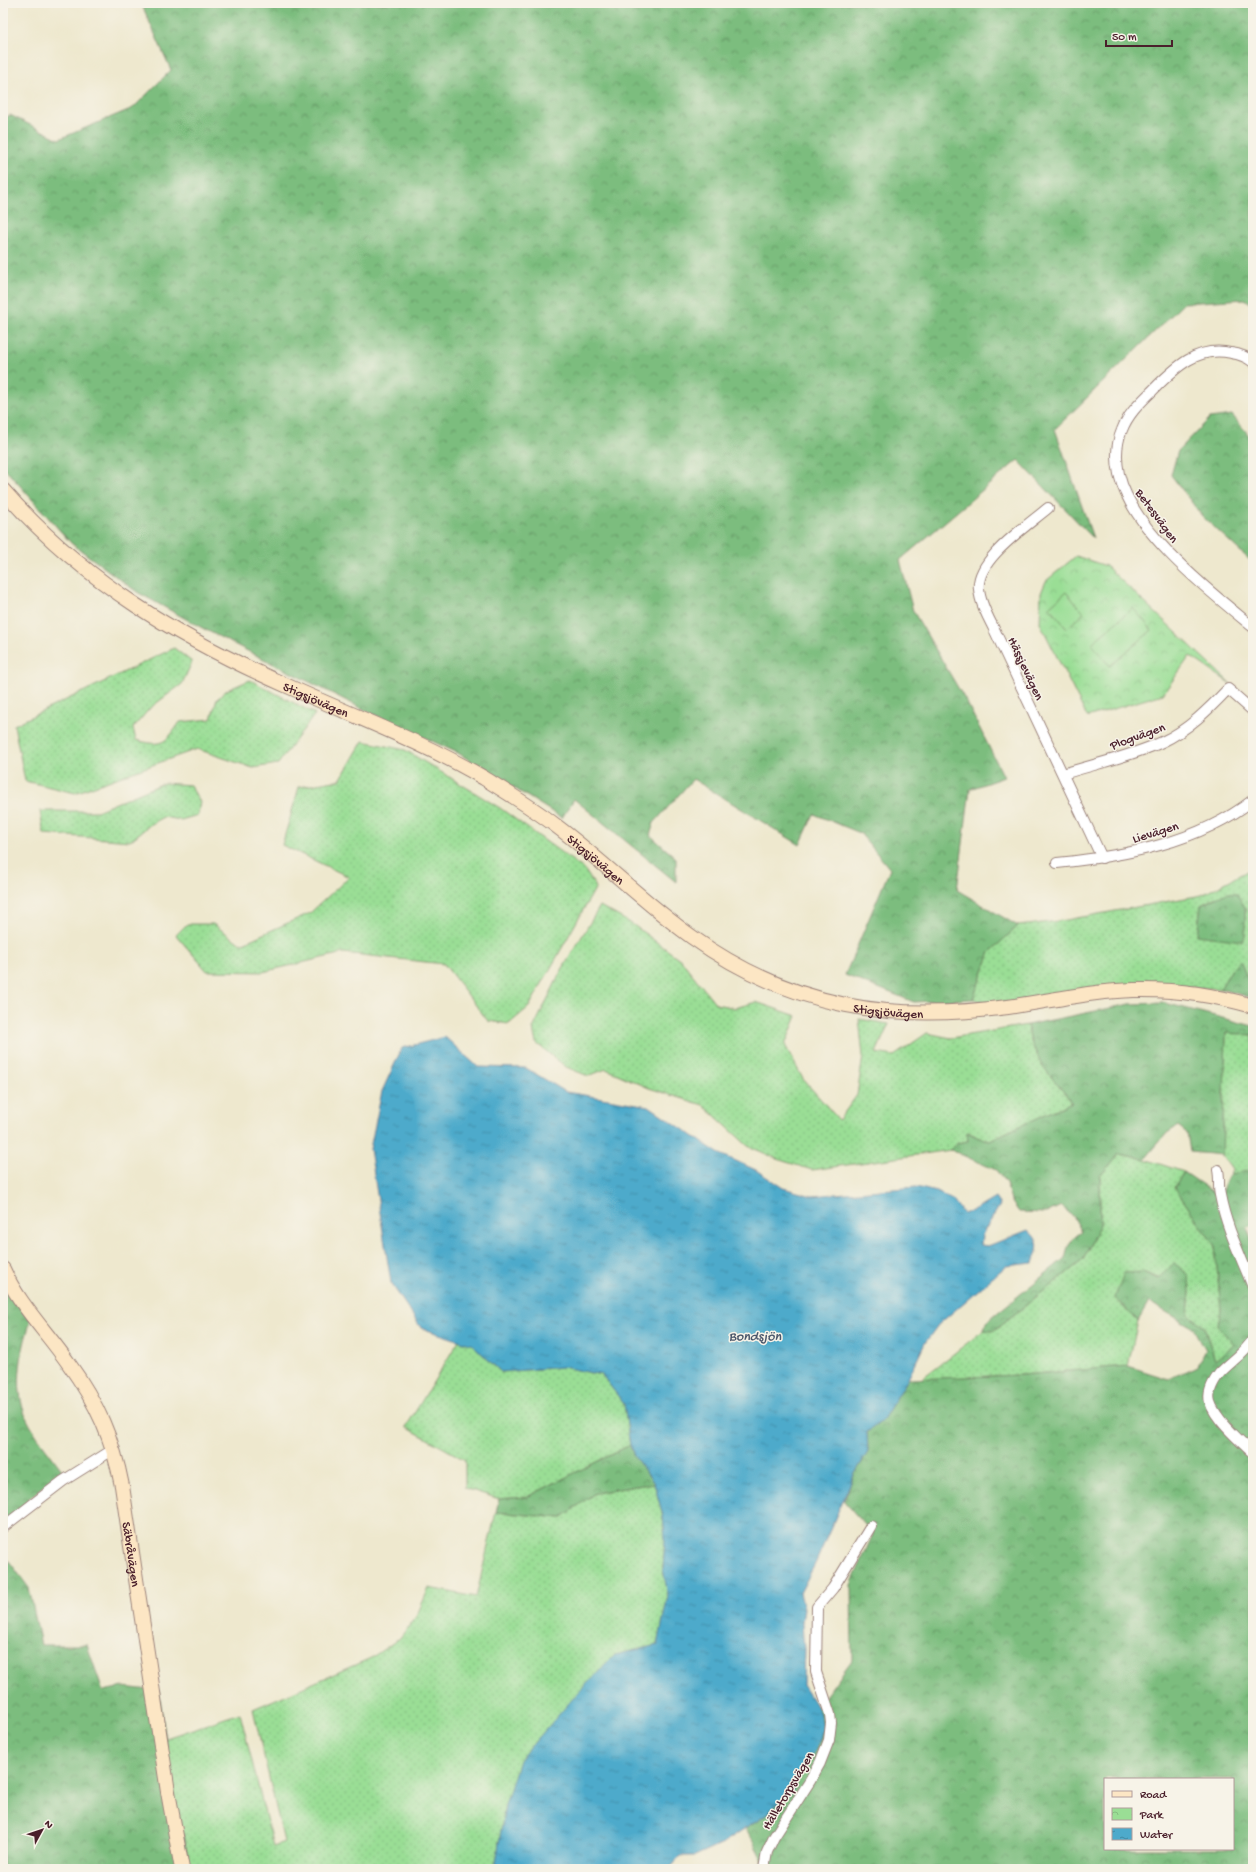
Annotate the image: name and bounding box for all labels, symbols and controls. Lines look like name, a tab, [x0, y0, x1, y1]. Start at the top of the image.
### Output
scale bar	[1106, 22, 1172, 48]
text: 50 m	[1112, 31, 1137, 45]
street label: Betesvägen	[1131, 486, 1181, 547]
street label: Hässjevägen	[1004, 635, 1046, 704]
street label: Stigsjövägen	[280, 680, 351, 722]
street label: Plogvägen	[1107, 720, 1168, 755]
street label: Lievägen	[1131, 819, 1181, 848]
street label: Stigsjövägen	[563, 832, 627, 889]
street label: Stigsjövägen	[852, 1002, 924, 1023]
water label: Bondsjön	[729, 1329, 782, 1346]
street label: Säbråvägen	[118, 1521, 142, 1589]
street label: Hälletorpsvägen	[760, 1749, 819, 1833]
legend	[1104, 1778, 1234, 1850]
text: Road	[1140, 1789, 1167, 1803]
text: Park	[1139, 1809, 1165, 1823]
north arrow	[22, 1810, 62, 1850]
text: N	[41, 1818, 55, 1831]
text: Water	[1140, 1829, 1174, 1843]

